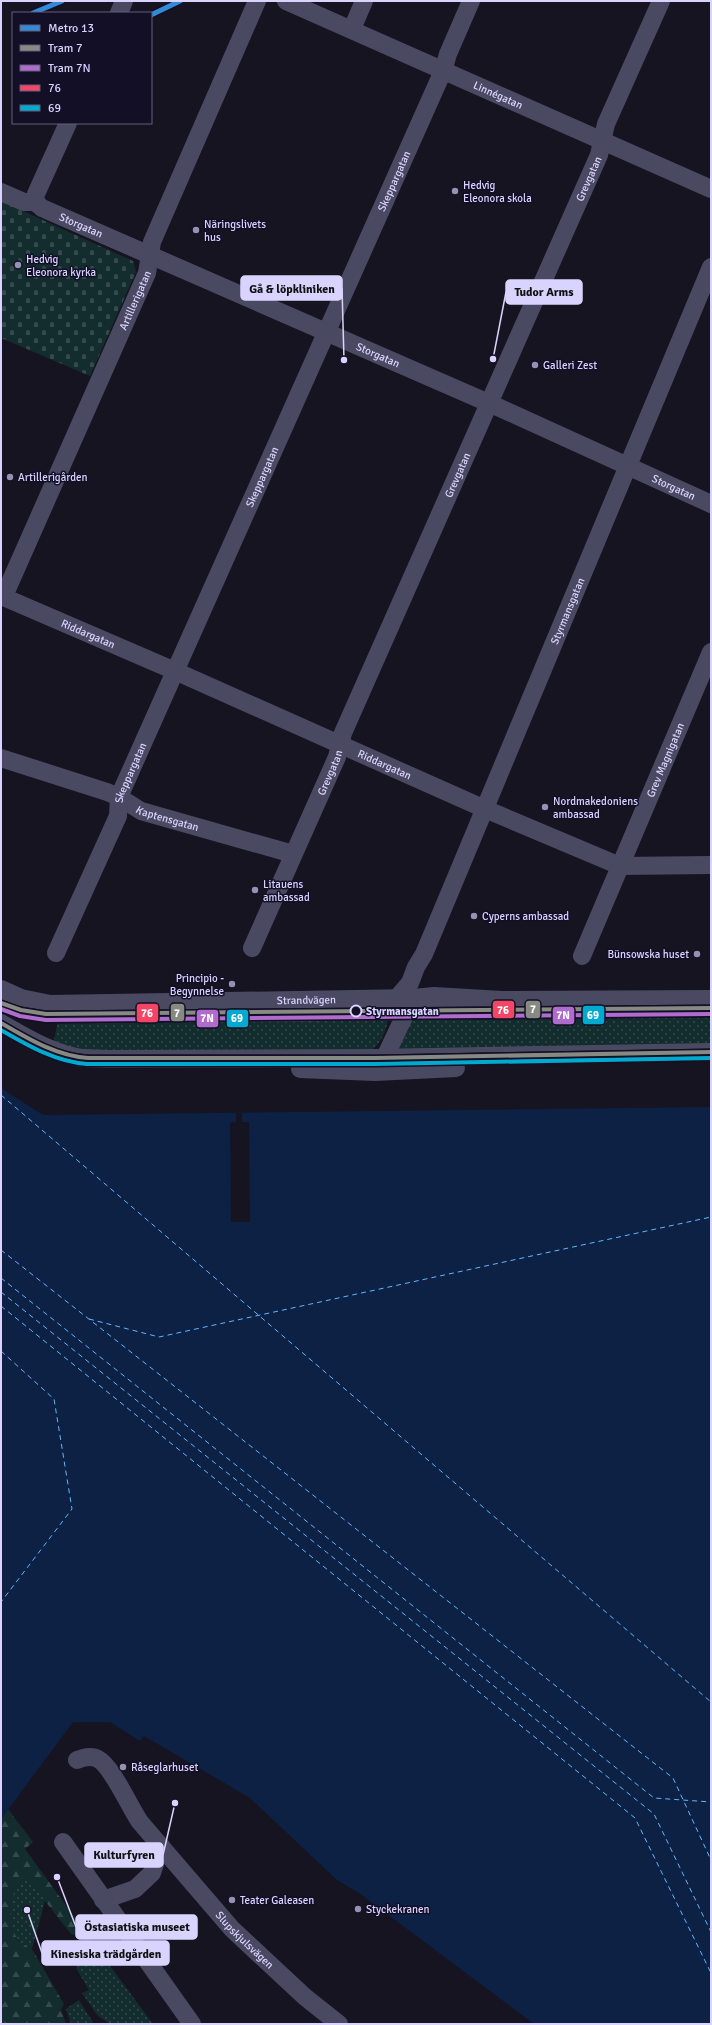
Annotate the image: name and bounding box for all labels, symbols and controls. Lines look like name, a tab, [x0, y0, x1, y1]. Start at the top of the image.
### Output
legend	[12, 12, 152, 124]
text: Metro 13	[48, 21, 94, 36]
text: Tram 7	[48, 41, 82, 56]
text: Tram 7N	[48, 61, 91, 76]
street label: Linnégatan	[471, 79, 525, 112]
text: 76	[48, 81, 61, 96]
text: 69	[48, 101, 61, 116]
street label: Skeppargatan	[375, 149, 414, 213]
street label: Grevgatan	[573, 154, 605, 204]
place label: Hedvig Eleonora skola	[463, 179, 532, 205]
marker: Hedvig Eleonora skola	[450, 186, 460, 196]
street label: Storgatan	[57, 210, 105, 241]
place label: Näringslivets hus	[204, 218, 266, 244]
marker: Näringslivets hus	[191, 225, 201, 235]
place label: Hedvig Eleonora kyrka	[26, 253, 96, 279]
marker: Hedvig Eleonora kyrka	[13, 260, 23, 270]
street label: Artillerigatan	[117, 269, 154, 332]
callout: Gå & löpkliniken	[241, 276, 342, 300]
callout: Tudor Arms	[506, 280, 582, 304]
text: Gå & löpkliniken	[249, 282, 335, 297]
text: Tudor Arms	[514, 285, 574, 300]
street label: Storgatan	[354, 340, 402, 370]
place label: Galleri Zest	[543, 359, 597, 372]
marker: Galleri Zest	[530, 360, 540, 370]
street label: Skeppargatan	[243, 445, 281, 509]
street label: Grevgatan	[442, 451, 473, 500]
place label: Artillerigården	[18, 471, 88, 484]
marker: Artillerigården	[5, 472, 15, 482]
street label: Storgatan	[650, 472, 697, 503]
street label: Styrmansgatan	[548, 576, 587, 646]
street label: Riddargatan	[59, 617, 117, 651]
street label: Grev Magnigatan	[644, 721, 687, 799]
street label: Skeppargatan	[113, 741, 149, 803]
street label: Riddargatan	[356, 747, 413, 782]
street label: Grevgatan	[315, 749, 345, 797]
place label: Nordmakedoniens ambassad	[553, 795, 638, 821]
marker: Nordmakedoniens ambassad	[540, 802, 550, 812]
street label: Kaptensgatan	[133, 803, 200, 834]
place label: Litauens ambassad	[263, 878, 310, 904]
marker: Litauens ambassad	[250, 885, 260, 895]
place label: Cyperns ambassad	[482, 910, 569, 923]
marker: Cyperns ambassad	[469, 911, 479, 921]
place label: Bünsowska huset	[607, 948, 689, 961]
marker: Bünsowska huset	[692, 949, 702, 959]
place label: Principio - Begynnelse	[170, 972, 224, 998]
marker: Principio - Begynnelse	[227, 979, 237, 989]
street label: Strandvägen	[277, 993, 336, 1007]
line badge: 76	[492, 1000, 515, 1019]
line badge: 7	[525, 1000, 541, 1019]
line badge: 76	[136, 1003, 159, 1023]
line badge: 7	[170, 1003, 185, 1022]
text: 7	[530, 1003, 536, 1016]
marker: Styrmansgatan	[349, 1004, 363, 1018]
text: 76	[497, 1004, 509, 1017]
place label: Styrmansgatan	[366, 1005, 439, 1018]
line badge: 69	[582, 1005, 605, 1025]
line badge: 7N	[552, 1006, 575, 1025]
text: 76	[141, 1007, 153, 1020]
text: 7	[174, 1007, 180, 1020]
line badge: 7N	[196, 1009, 219, 1028]
line badge: 69	[226, 1009, 249, 1028]
text: 7N	[556, 1009, 570, 1022]
text: 69	[587, 1009, 599, 1022]
text: 7N	[200, 1012, 214, 1025]
text: 69	[231, 1012, 243, 1025]
place label: Råseglarhuset	[131, 1761, 198, 1774]
marker: Råseglarhuset	[118, 1762, 128, 1772]
callout: Kulturfyren	[85, 1843, 163, 1867]
text: Kulturfyren	[93, 1848, 155, 1863]
place label: Teater Galeasen	[240, 1894, 314, 1907]
marker: Teater Galeasen	[227, 1895, 237, 1905]
place label: Styckekranen	[366, 1903, 430, 1916]
marker: Styckekranen	[353, 1904, 363, 1914]
street label: Slupskjulsvägen	[213, 1909, 276, 1972]
callout: Östasiatiska museet	[76, 1915, 197, 1939]
text: Östasiatiska museet	[84, 1920, 190, 1935]
callout: Kinesiska trädgården	[42, 1941, 169, 1965]
text: Kinesiska trädgården	[51, 1947, 162, 1962]

